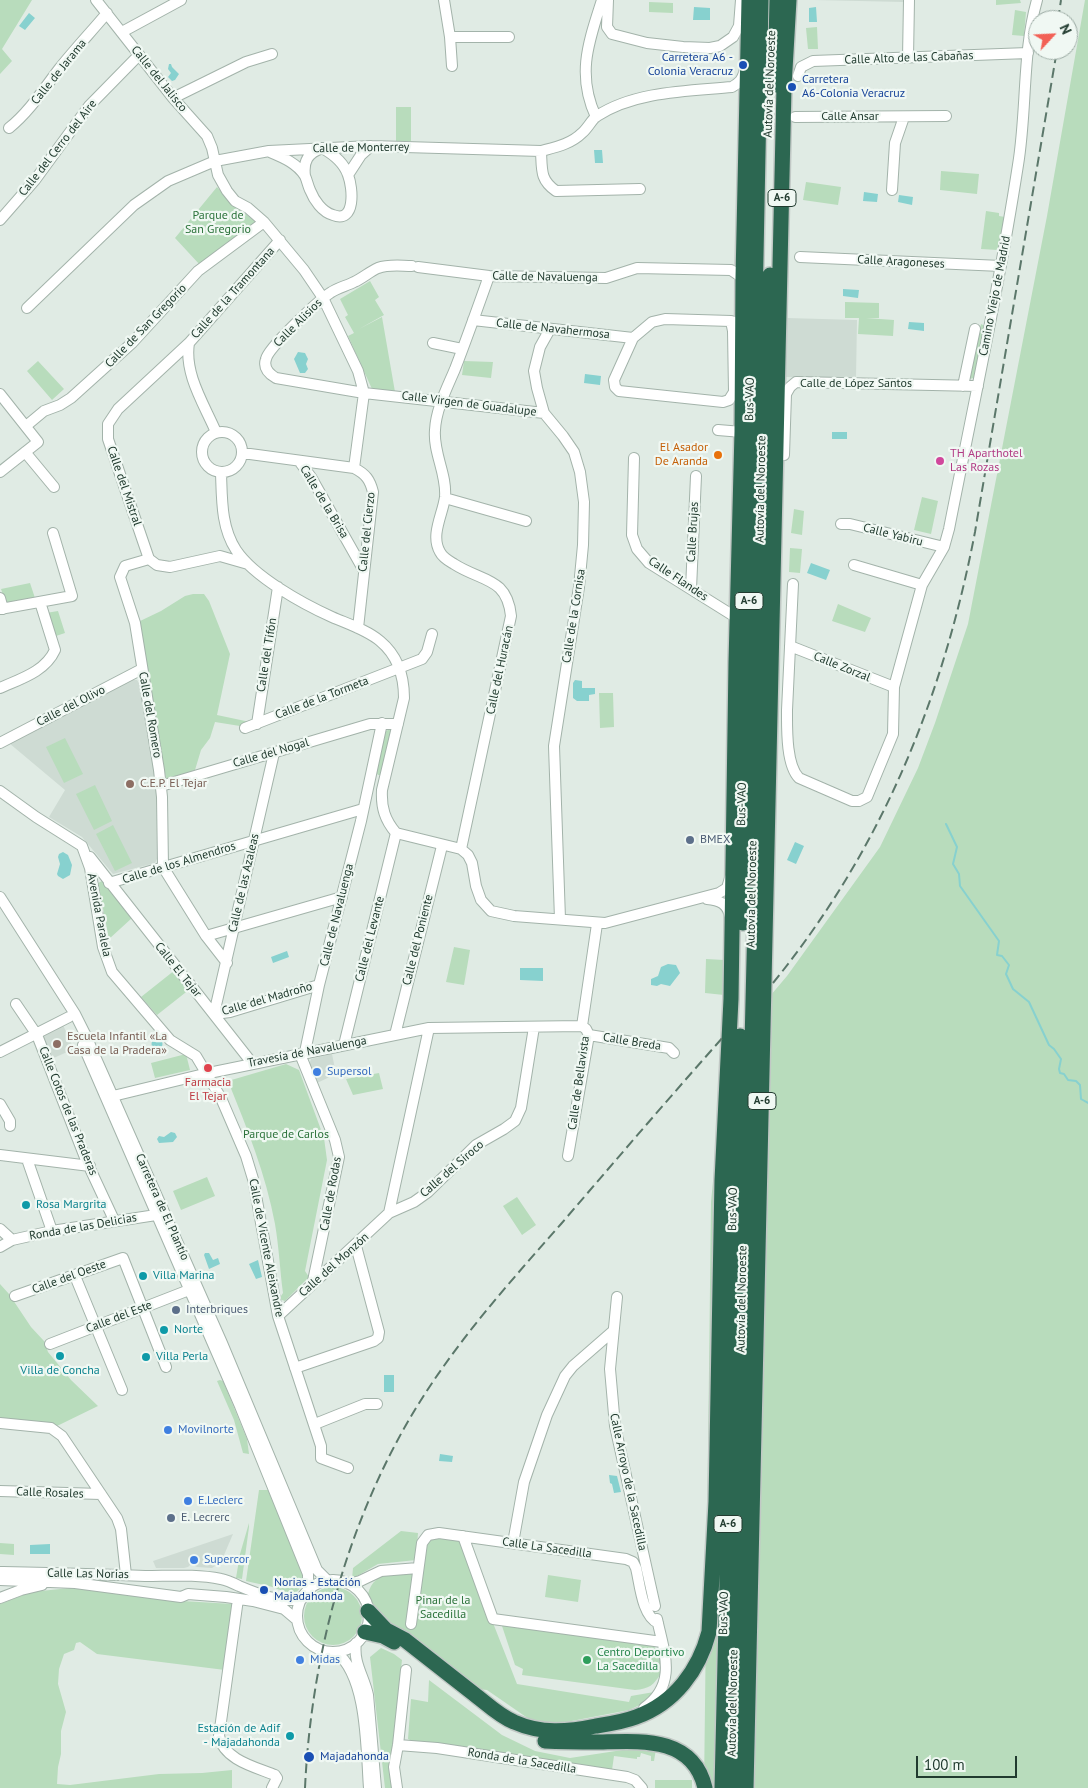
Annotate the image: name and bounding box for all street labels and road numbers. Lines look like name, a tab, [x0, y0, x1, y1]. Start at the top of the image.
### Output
street label: Autovía del Noroeste	[761, 30, 779, 138]
street label: Calle de Jarama	[28, 36, 90, 108]
street label: Calle del Jalisco	[128, 43, 190, 115]
street label: Calle Alto de las Cabañas	[844, 49, 974, 67]
street label: Calle del Cerro del Aire	[16, 97, 100, 199]
street label: Calle Ansar	[821, 110, 879, 124]
street label: Calle de Monterrey	[312, 140, 410, 156]
road number: A-6	[768, 190, 796, 207]
street label: Camino Viejo de Madrid	[976, 235, 1014, 357]
street label: Calle de la Tramontana	[188, 244, 278, 342]
street label: Calle Aragoneses	[857, 253, 945, 271]
street label: Calle de Navaluenga	[492, 269, 598, 285]
street label: Calle de San Gregorio	[102, 281, 190, 371]
street label: Calle Alisios	[271, 296, 325, 350]
street label: Calle de Navahermosa	[495, 316, 611, 342]
street label: Bus-VAO	[742, 377, 758, 421]
street label: Calle de López Santos	[800, 377, 912, 391]
street label: Calle Virgen de Guadalupe	[401, 389, 537, 419]
street label: Autovía del Noroeste	[753, 435, 769, 543]
street label: Calle del Mistral	[104, 444, 144, 528]
street label: Calle de la Brisa	[297, 463, 351, 541]
street label: Calle del Cierzo	[356, 491, 378, 573]
street label: Calle Brujas	[684, 501, 702, 563]
street label: Calle Yabiru	[862, 521, 924, 549]
street label: Calle Flandes	[645, 554, 711, 604]
street label: Calle de la Cornisa	[559, 568, 589, 664]
road number: A-6	[735, 592, 763, 610]
street label: Calle del Tifón	[254, 617, 280, 693]
street label: Calle del Huracán	[484, 624, 516, 716]
street label: Calle Zorzal	[811, 649, 873, 685]
street label: Calle del Romero	[135, 671, 165, 759]
street label: Calle de la Tormeta	[273, 674, 371, 722]
street label: Calle del Olivo	[34, 683, 108, 729]
street label: Calle del Nogal	[231, 735, 311, 771]
street label: Bus-VAO	[734, 782, 750, 826]
street label: Calle de las Azaleas	[226, 832, 262, 934]
street label: Calle de los Almendros	[121, 839, 237, 887]
street label: Autovía del Noroeste	[744, 840, 760, 948]
street label: Calle de Navaluenga	[317, 862, 357, 968]
street label: Avenida Paralela	[84, 872, 114, 958]
street label: Calle del Poniente	[400, 893, 436, 987]
street label: Calle del Levante	[352, 895, 388, 983]
street label: Calle El Tejar	[151, 940, 205, 1000]
street label: Calle del Madroño	[220, 979, 314, 1019]
street label: Calle Breda	[602, 1030, 662, 1054]
street label: Travesía de Navaluenga	[246, 1033, 368, 1071]
street label: Calle de Bellavista	[565, 1035, 593, 1131]
street label: Calle Cotos de las Praderas	[36, 1044, 100, 1178]
road number: A-6	[748, 1092, 776, 1110]
street label: Calle del Siroco	[417, 1137, 487, 1201]
street label: Carretera de El Plantío	[132, 1151, 192, 1263]
street label: Calle de Rodas	[317, 1156, 345, 1232]
street label: Calle de Vicente Aleixandre	[245, 1177, 287, 1319]
street label: Bus-VAO	[725, 1187, 741, 1231]
street label: Ronda de las Delicias	[28, 1210, 138, 1244]
street label: Calle del Monzón	[296, 1230, 372, 1300]
street label: Autovía del Noroeste	[734, 1245, 750, 1353]
street label: Calle del Oeste	[30, 1257, 108, 1297]
street label: Calle del Este	[84, 1298, 154, 1336]
street label: Calle Arroyo de la Sacedilla	[606, 1412, 650, 1552]
street label: Calle Rosales	[16, 1485, 84, 1501]
road number: A-6	[714, 1516, 742, 1532]
street label: Calle La Sacedilla	[501, 1535, 593, 1561]
street label: Calle Las Norias	[47, 1566, 129, 1582]
street label: Bus-VAO	[716, 1591, 732, 1635]
street label: Autovía del Noroeste	[725, 1649, 741, 1757]
street label: Ronda de la Sacedilla	[467, 1745, 577, 1777]

